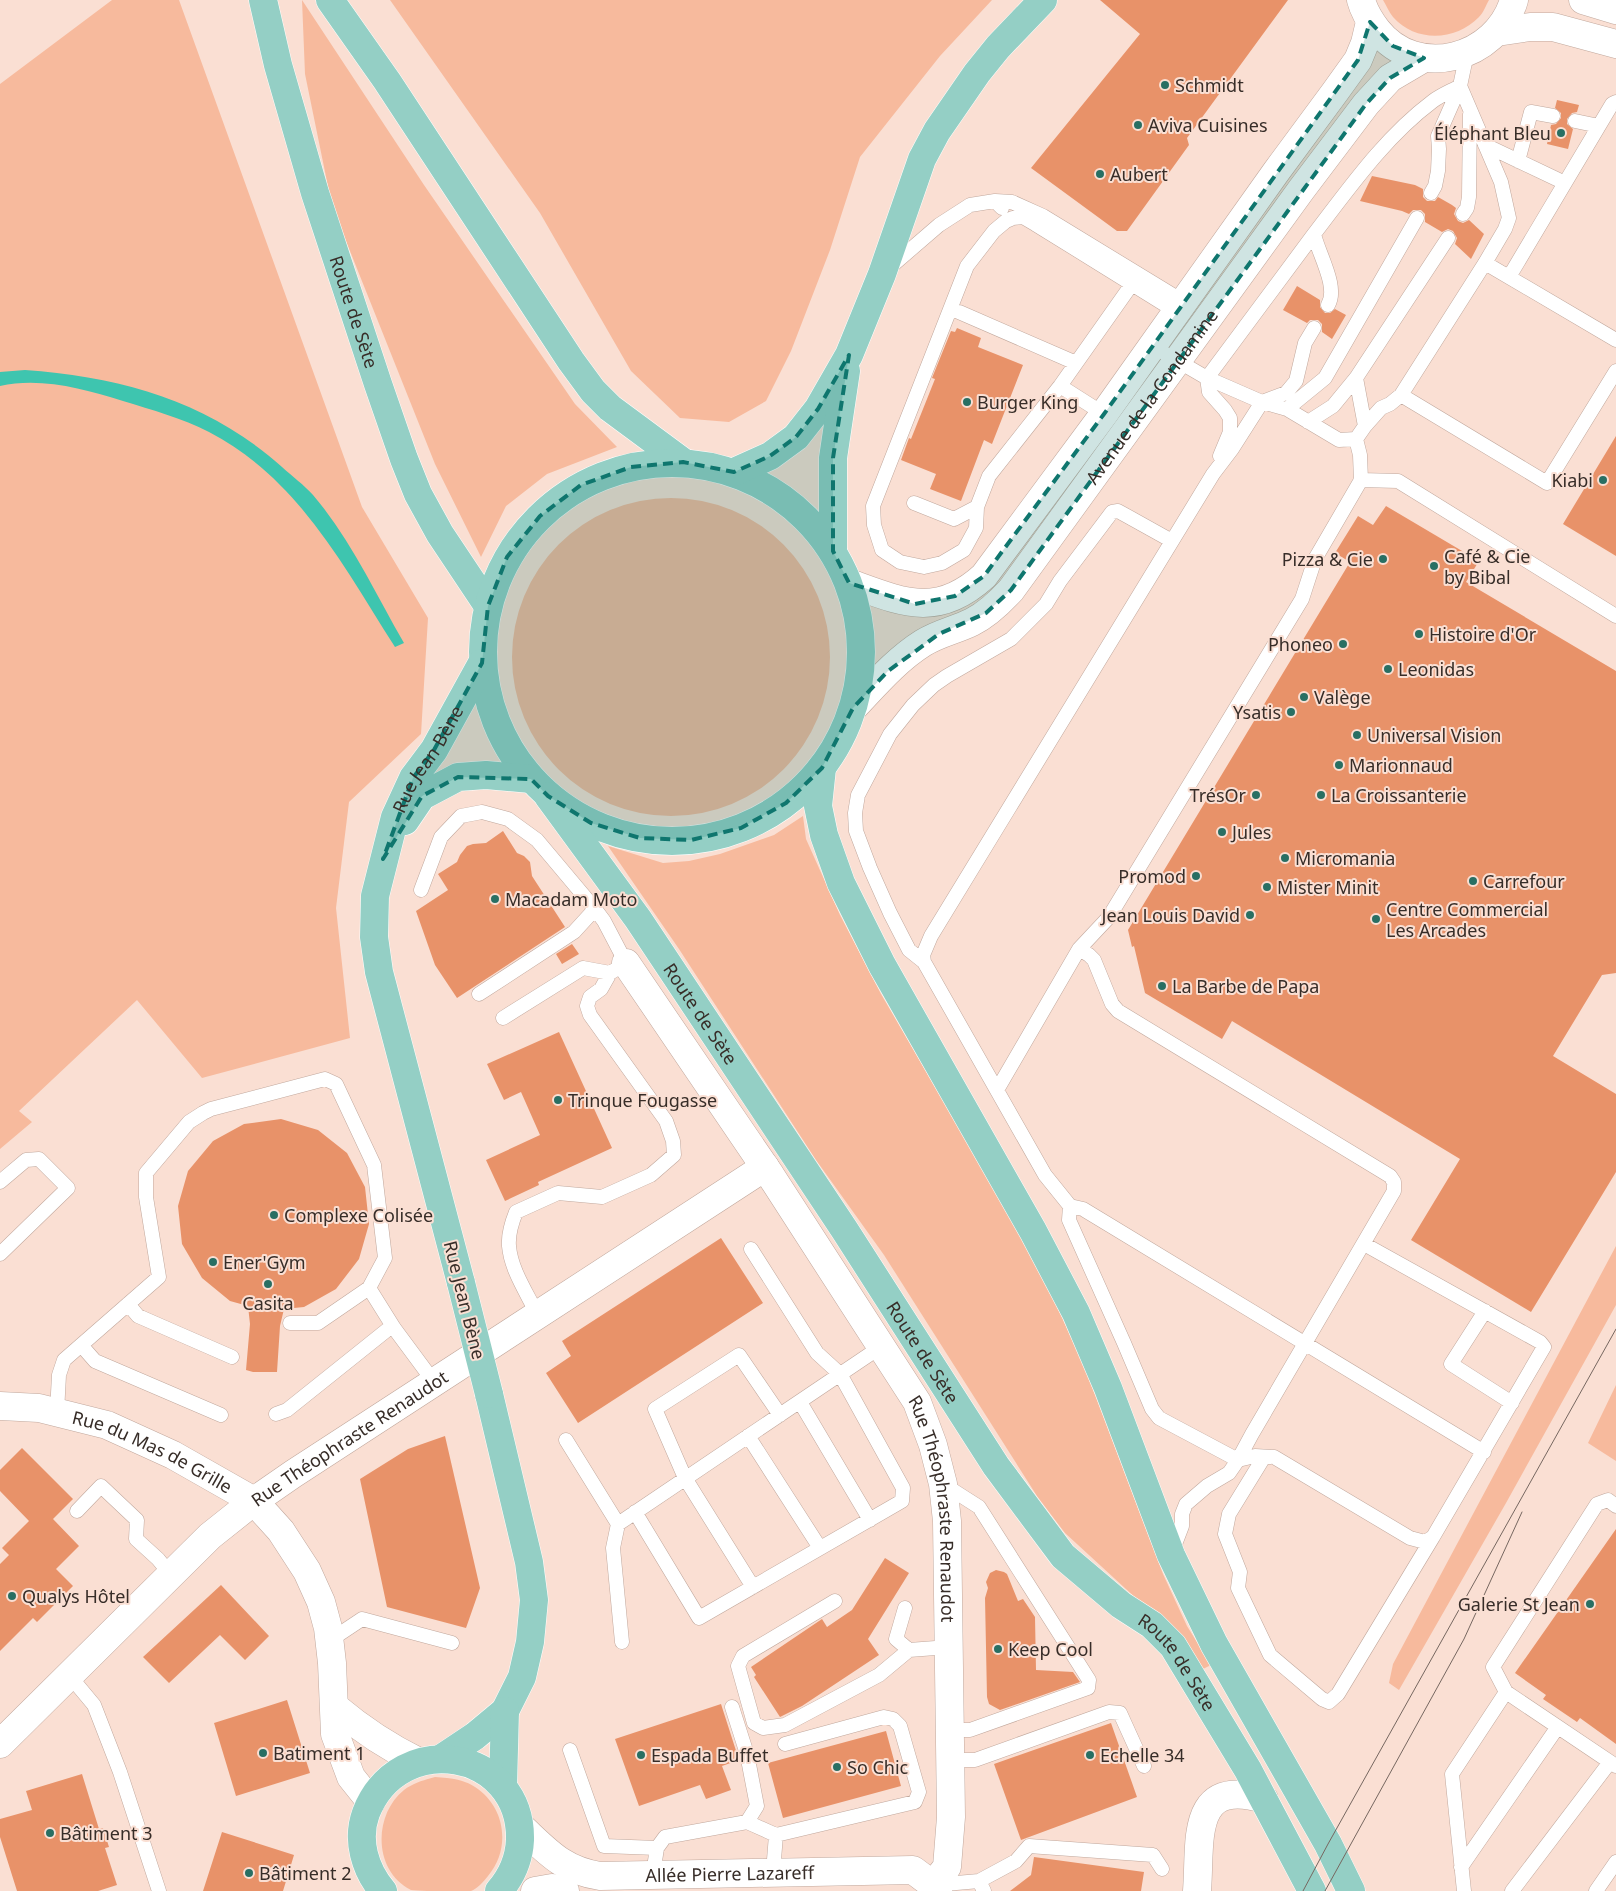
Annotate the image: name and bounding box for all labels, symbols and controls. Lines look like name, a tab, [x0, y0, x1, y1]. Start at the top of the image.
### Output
place label: Schmidt	[1175, 73, 1244, 97]
marker: Schmidt	[1159, 79, 1171, 91]
place label: Aviva Cuisines	[1148, 113, 1268, 137]
marker: Aviva Cuisines	[1132, 119, 1144, 131]
place label: Éléphant Bleu	[1434, 121, 1551, 145]
marker: Éléphant Bleu	[1555, 127, 1567, 139]
place label: Aubert	[1110, 162, 1168, 186]
marker: Aubert	[1094, 168, 1106, 180]
street label: Route de Sète	[324, 252, 384, 371]
street label: Avenue de la Condamine	[1080, 304, 1223, 489]
place label: Burger King	[977, 390, 1078, 414]
marker: Burger King	[961, 396, 973, 408]
place label: Kiabi	[1551, 468, 1593, 492]
marker: Kiabi	[1597, 474, 1609, 486]
place label: Café & Cie by Bibal	[1444, 544, 1531, 589]
place label: Pizza & Cie	[1282, 547, 1373, 571]
marker: Pizza & Cie	[1377, 553, 1389, 565]
marker: Café & Cie by Bibal	[1428, 560, 1440, 572]
place label: Histoire d'Or	[1429, 622, 1537, 646]
marker: Histoire d'Or	[1413, 628, 1425, 640]
place label: Phoneo	[1268, 632, 1333, 656]
marker: Phoneo	[1337, 638, 1349, 650]
place label: Leonidas	[1398, 657, 1474, 681]
marker: Leonidas	[1382, 663, 1394, 675]
place label: Valège	[1314, 685, 1371, 709]
marker: Valège	[1298, 691, 1310, 703]
place label: Ysatis	[1233, 700, 1281, 724]
street label: Rue Jean Bène	[387, 701, 468, 817]
marker: Ysatis	[1285, 706, 1297, 718]
place label: Universal Vision	[1367, 723, 1501, 747]
marker: Universal Vision	[1351, 729, 1363, 741]
place label: Marionnaud	[1349, 753, 1453, 777]
marker: Marionnaud	[1333, 759, 1345, 771]
place label: TrésOr	[1190, 783, 1247, 807]
place label: La Croissanterie	[1331, 783, 1467, 807]
marker: TrésOr	[1250, 789, 1262, 801]
marker: La Croissanterie	[1315, 789, 1327, 801]
place label: Jules	[1230, 820, 1271, 844]
marker: Jules	[1216, 826, 1228, 838]
place label: Micromania	[1295, 846, 1395, 870]
marker: Micromania	[1279, 852, 1291, 864]
place label: Promod	[1118, 864, 1186, 888]
place label: Carrefour	[1483, 869, 1565, 893]
marker: Promod	[1190, 870, 1202, 882]
place label: Mister Minit	[1277, 875, 1379, 899]
marker: Carrefour	[1467, 875, 1479, 887]
marker: Mister Minit	[1261, 881, 1273, 893]
place label: Macadam Moto	[505, 887, 637, 911]
marker: Macadam Moto	[489, 893, 501, 905]
place label: Centre Commercial Les Arcades	[1386, 897, 1548, 942]
place label: Jean Louis David	[1100, 903, 1240, 927]
marker: Jean Louis David	[1244, 909, 1256, 921]
marker: Centre Commercial Les Arcades	[1370, 913, 1382, 925]
street label: Route de Sète	[658, 958, 743, 1069]
place label: La Barbe de Papa	[1172, 974, 1319, 998]
marker: La Barbe de Papa	[1156, 980, 1168, 992]
place label: Trinque Fougasse	[568, 1088, 717, 1112]
marker: Trinque Fougasse	[552, 1094, 564, 1106]
place label: Complexe Colisée	[284, 1203, 433, 1227]
marker: Complexe Colisée	[268, 1209, 280, 1221]
street label: Rue Jean Bène	[439, 1238, 491, 1362]
place label: Ener'Gym	[223, 1250, 306, 1274]
marker: Ener'Gym	[207, 1256, 219, 1268]
marker: Casita	[262, 1278, 274, 1290]
place label: Casita	[242, 1291, 294, 1315]
street label: Route de Sète	[881, 1296, 965, 1408]
street label: Rue Théophraste Renaudot	[246, 1364, 453, 1512]
street label: Rue Théophraste Renaudot	[904, 1390, 960, 1623]
street label: Rue du Mas de Grille	[70, 1405, 237, 1498]
place label: Qualys Hôtel	[22, 1584, 130, 1608]
marker: Qualys Hôtel	[6, 1590, 18, 1602]
place label: Galerie St Jean	[1458, 1592, 1580, 1616]
marker: Galerie St Jean	[1584, 1598, 1596, 1610]
street label: Route de Sète	[1134, 1607, 1221, 1715]
place label: Keep Cool	[1008, 1637, 1093, 1661]
marker: Keep Cool	[992, 1643, 1004, 1655]
place label: Batiment 1	[273, 1741, 366, 1765]
place label: Espada Buffet	[651, 1743, 769, 1767]
place label: Echelle 34	[1100, 1743, 1185, 1767]
marker: Batiment 1	[257, 1747, 269, 1759]
marker: Espada Buffet	[635, 1749, 647, 1761]
marker: Echelle 34	[1084, 1749, 1096, 1761]
place label: So Chic	[847, 1755, 909, 1779]
marker: So Chic	[831, 1761, 843, 1773]
place label: Bâtiment 3	[60, 1821, 153, 1845]
marker: Bâtiment 3	[44, 1827, 56, 1839]
street label: Allée Pierre Lazareff	[645, 1860, 816, 1887]
place label: Bâtiment 2	[259, 1861, 352, 1885]
marker: Bâtiment 2	[243, 1867, 255, 1879]

